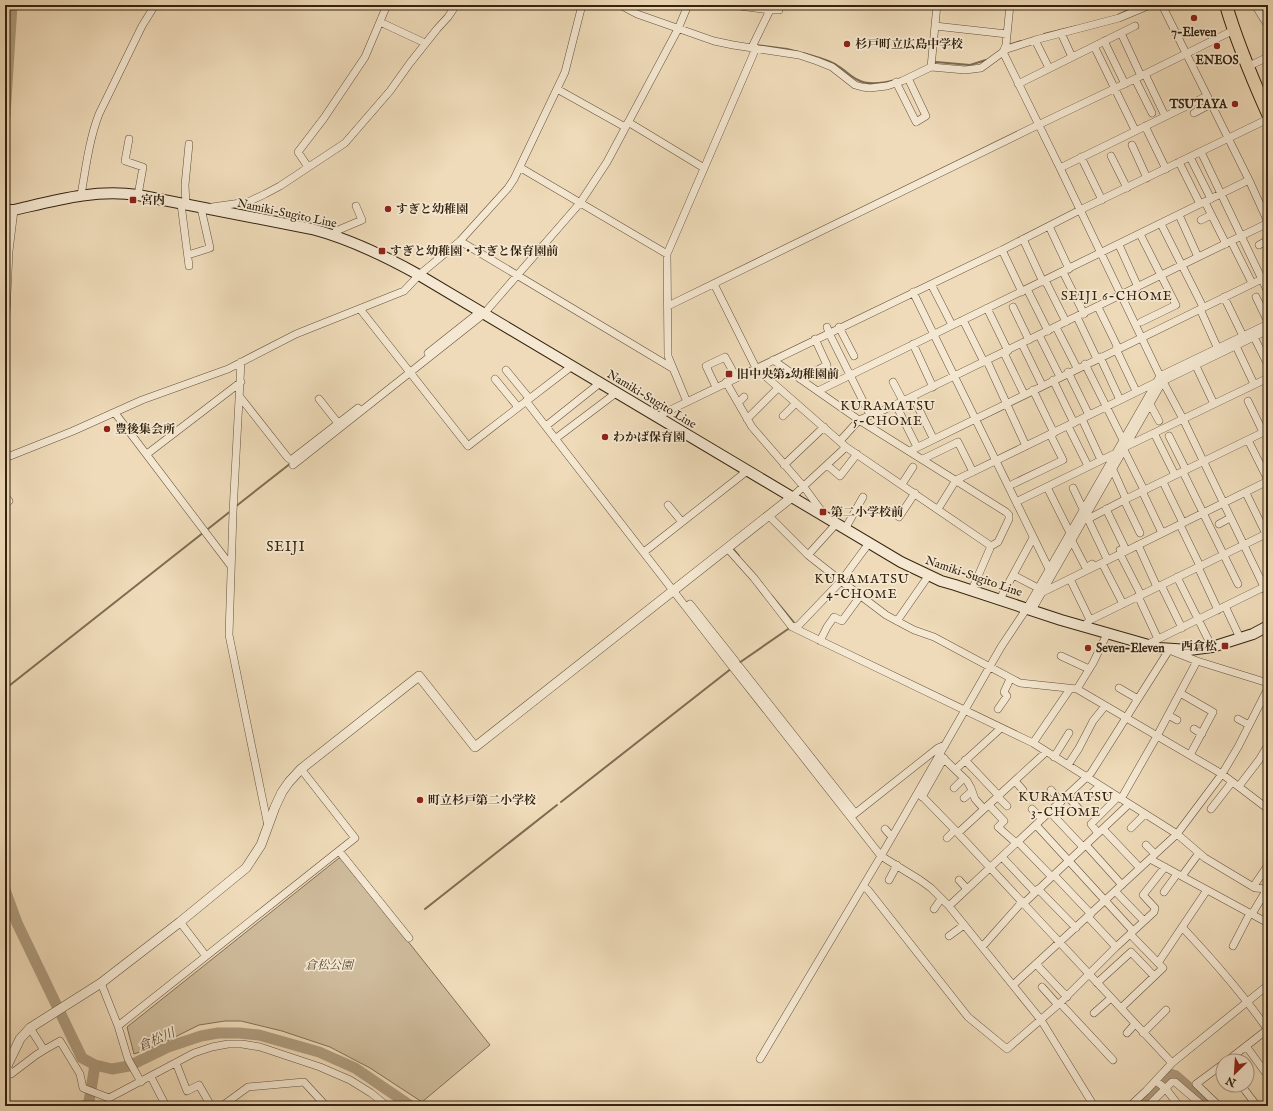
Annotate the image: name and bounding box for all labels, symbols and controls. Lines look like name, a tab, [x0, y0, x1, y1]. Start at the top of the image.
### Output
marker: 7-Eleven	[1189, 13, 1199, 23]
place label: 7-Eleven	[1171, 25, 1217, 40]
place label: 杉戸町立広島中学校	[855, 37, 963, 52]
marker: 杉戸町立広島中学校	[842, 39, 852, 49]
marker: ENEOS	[1212, 41, 1222, 51]
place label: ENEOS	[1195, 53, 1239, 68]
place label: TSUTAYA	[1168, 97, 1228, 112]
marker: TSUTAYA	[1230, 99, 1240, 109]
place label: 宮内	[141, 193, 165, 208]
marker: 宮内	[128, 195, 138, 205]
street label: Namiki-Sugito Line	[236, 196, 339, 232]
place label: すぎと幼稚園	[396, 202, 468, 217]
marker: すぎと幼稚園	[383, 204, 393, 214]
place label: すぎと幼稚園・すぎと保育園前	[390, 244, 558, 259]
marker: すぎと幼稚園・すぎと保育園前	[377, 246, 387, 256]
district label: SEIJI 6-CHOME	[1061, 288, 1173, 305]
street label: Namiki-Sugito Line	[604, 367, 700, 432]
place label: 旧中央第2幼稚園前	[737, 367, 839, 382]
marker: 旧中央第2幼稚園前	[724, 369, 734, 379]
district label: KURAMATSU 5-CHOME	[840, 398, 936, 430]
place label: 豊後集会所	[115, 422, 175, 437]
marker: 豊後集会所	[102, 424, 112, 434]
place label: わかば保育園	[613, 430, 685, 445]
marker: わかば保育園	[600, 432, 610, 442]
place label: 第二小学校前	[831, 505, 903, 520]
marker: 第二小学校前	[818, 507, 828, 517]
district label: SEIJI	[266, 538, 306, 556]
street label: Namiki-Sugito Line	[923, 553, 1025, 600]
district label: KURAMATSU 4-CHOME	[814, 571, 910, 603]
place label: 西倉松	[1181, 639, 1217, 654]
place label: Seven-Eleven	[1096, 641, 1165, 656]
marker: 西倉松	[1220, 641, 1230, 651]
marker: Seven-Eleven	[1083, 643, 1093, 653]
district label: KURAMATSU 3-CHOME	[1018, 789, 1114, 821]
place label: 町立杉戸第二小学校	[428, 793, 536, 808]
marker: 町立杉戸第二小学校	[415, 795, 425, 805]
park label: 倉松公園	[305, 958, 355, 973]
water label: 倉松川	[135, 1024, 180, 1056]
north arrow	[1215, 1053, 1255, 1093]
text: N	[1223, 1073, 1239, 1090]

